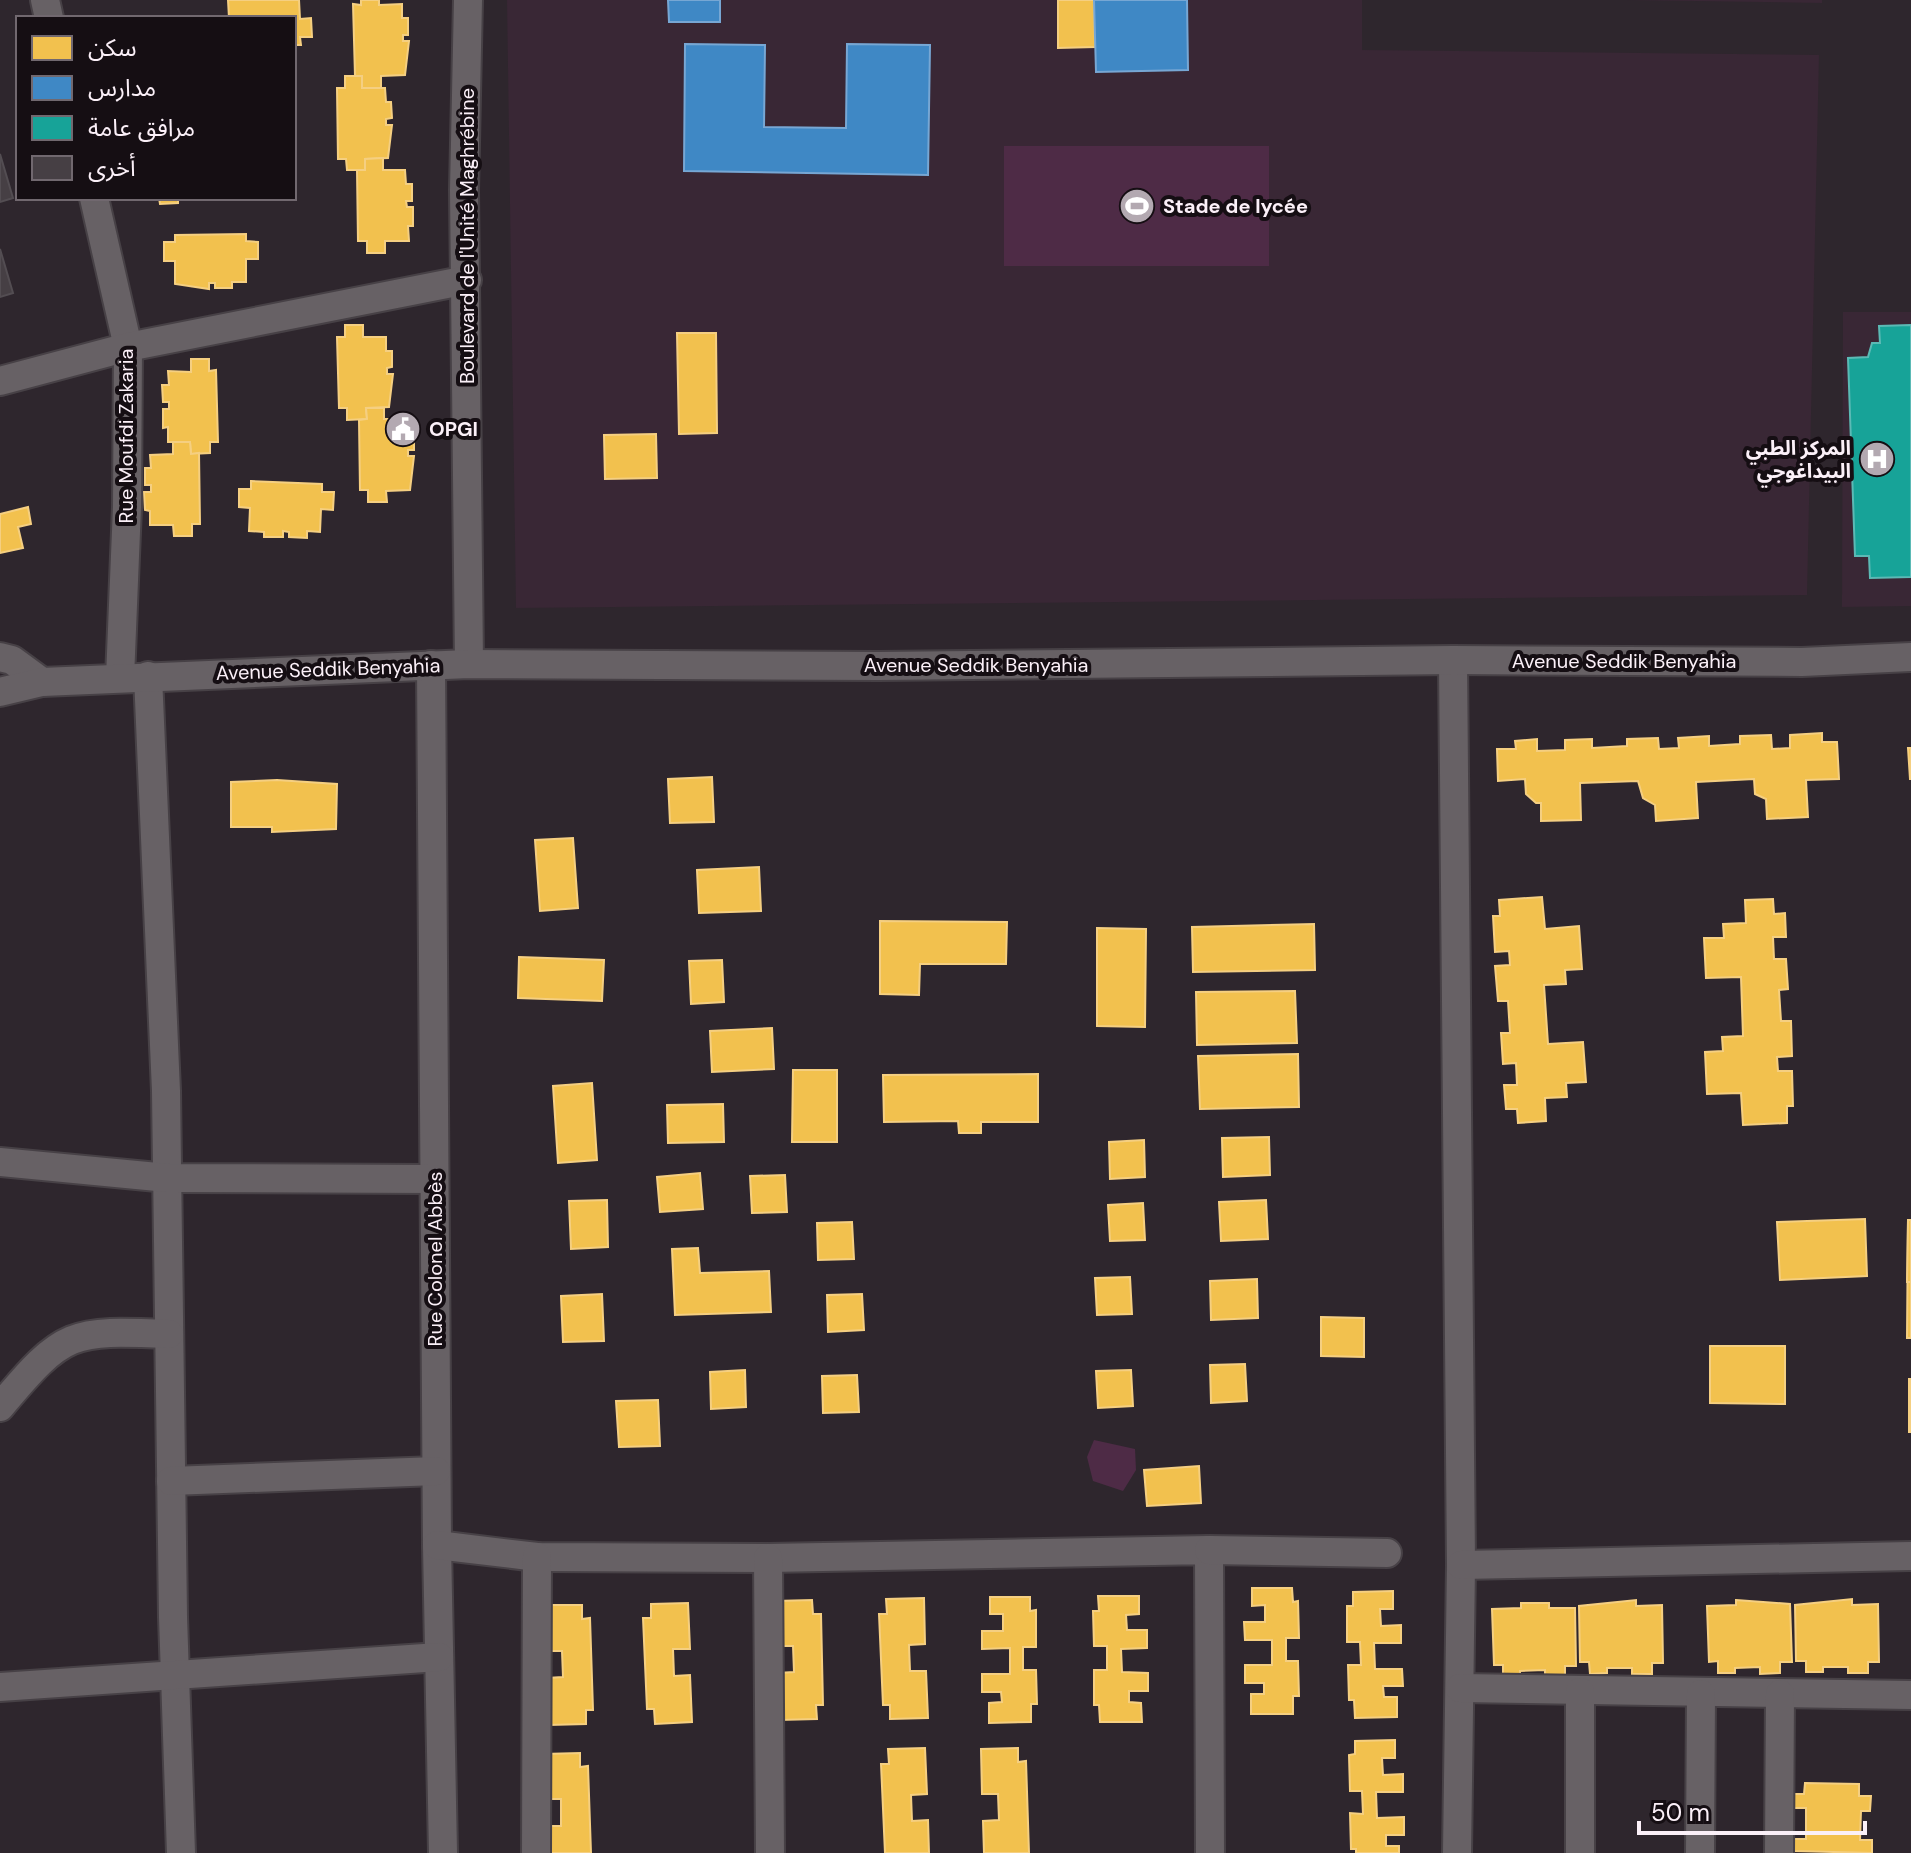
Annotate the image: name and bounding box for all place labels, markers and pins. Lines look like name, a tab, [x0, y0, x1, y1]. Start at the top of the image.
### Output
sports icon: Stade de lycée	[1118, 187, 1156, 225]
place label: Stade de lycée	[1163, 193, 1308, 219]
public building icon: OPGI	[384, 410, 422, 448]
place label: OPGI	[429, 416, 478, 442]
place label: المركز الطبي البيداغوجي	[1746, 435, 1851, 488]
hospital icon: المركز الطبي البيداغوجي	[1858, 440, 1896, 478]

